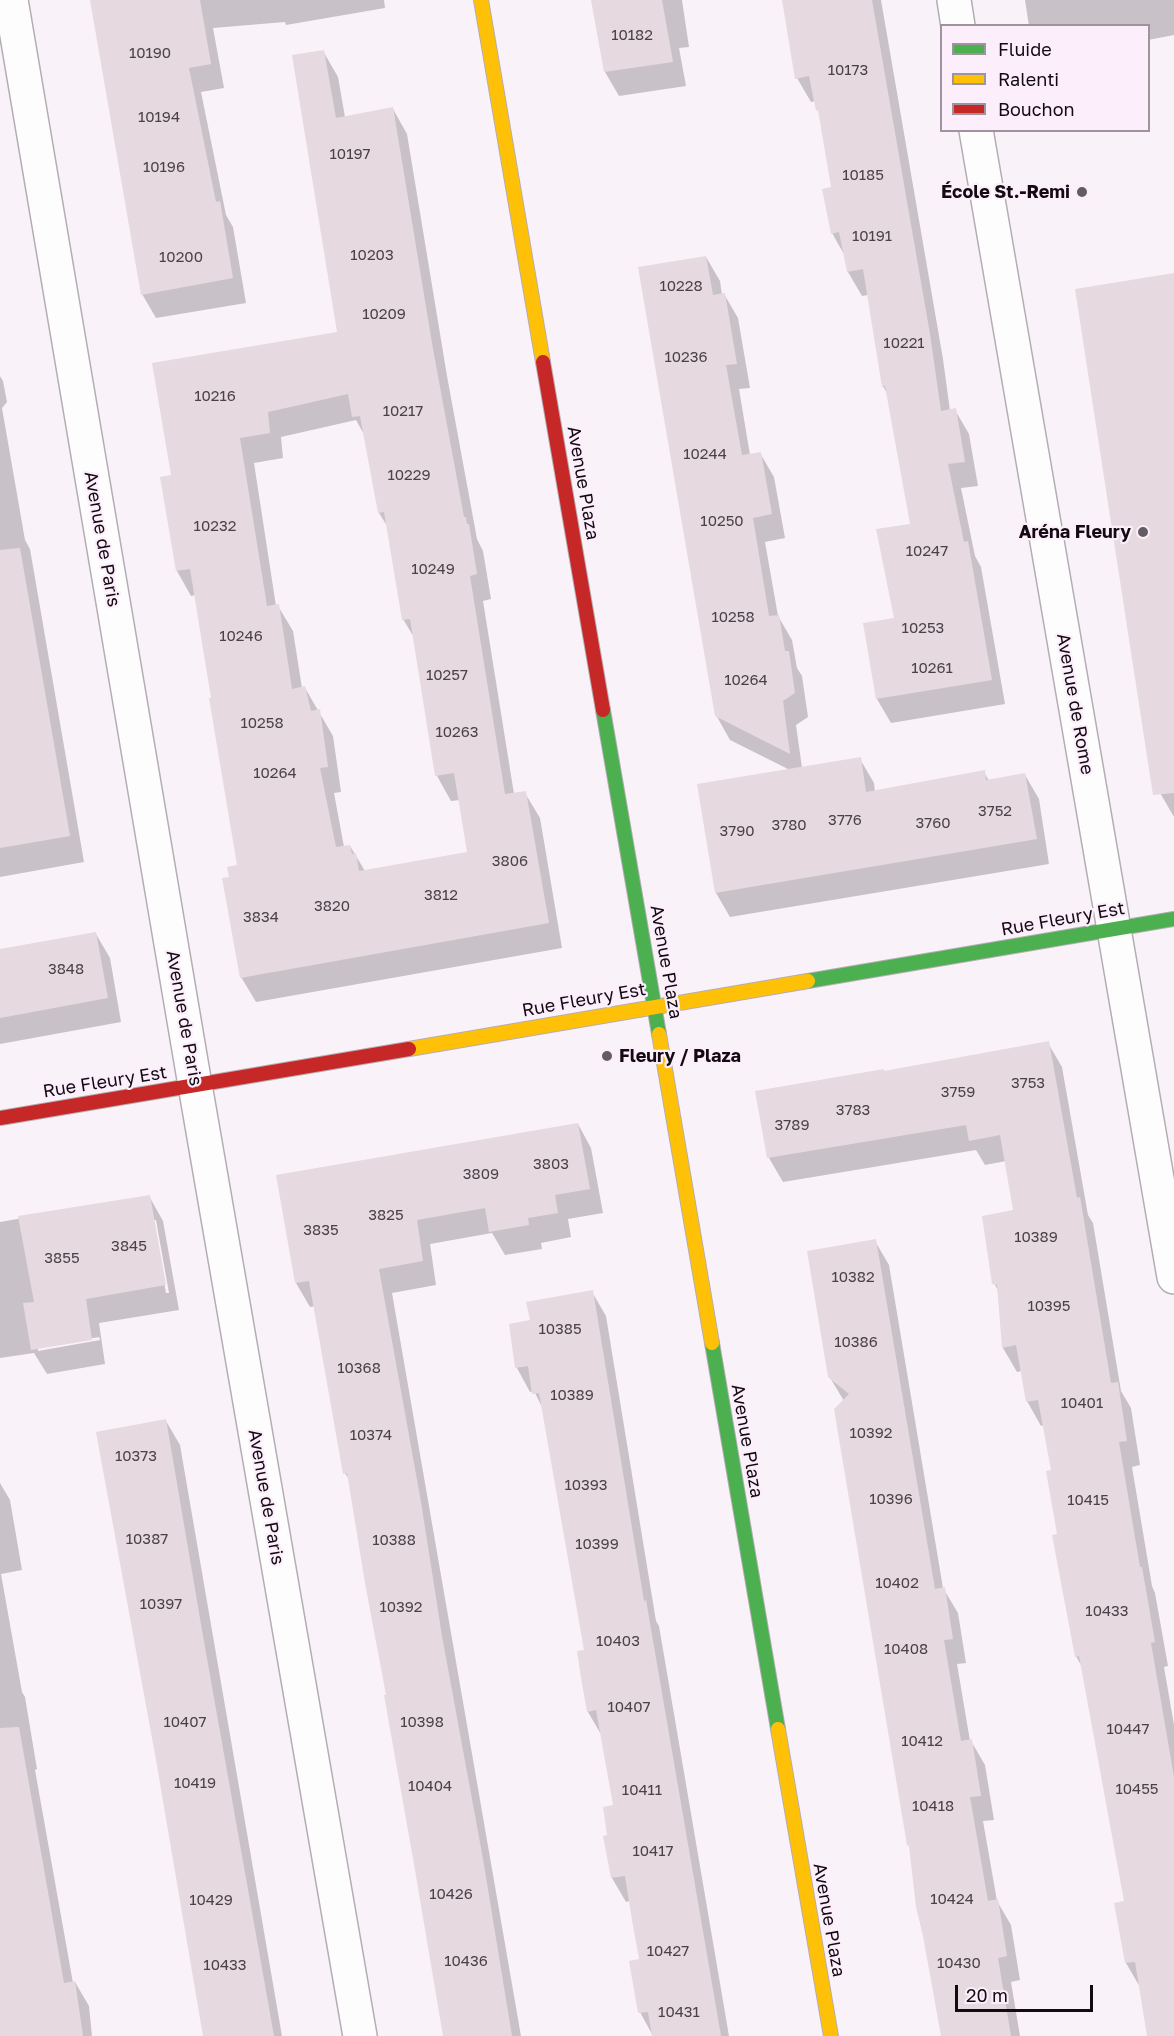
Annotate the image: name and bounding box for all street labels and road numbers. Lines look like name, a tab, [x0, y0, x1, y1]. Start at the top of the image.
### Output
street label: Avenue Plaza	[562, 424, 604, 542]
street label: Avenue de Paris	[79, 470, 125, 608]
street label: Avenue de Rome	[1052, 632, 1098, 776]
street label: Rue Fleury Est	[999, 897, 1127, 941]
street label: Avenue Plaza	[645, 903, 687, 1021]
street label: Avenue de Paris	[161, 949, 207, 1087]
street label: Rue Fleury Est	[520, 978, 648, 1022]
street label: Rue Fleury Est	[41, 1062, 169, 1102]
street label: Avenue Plaza	[726, 1382, 768, 1500]
street label: Avenue de Paris	[243, 1428, 289, 1566]
street label: Avenue Plaza	[808, 1861, 850, 1979]

